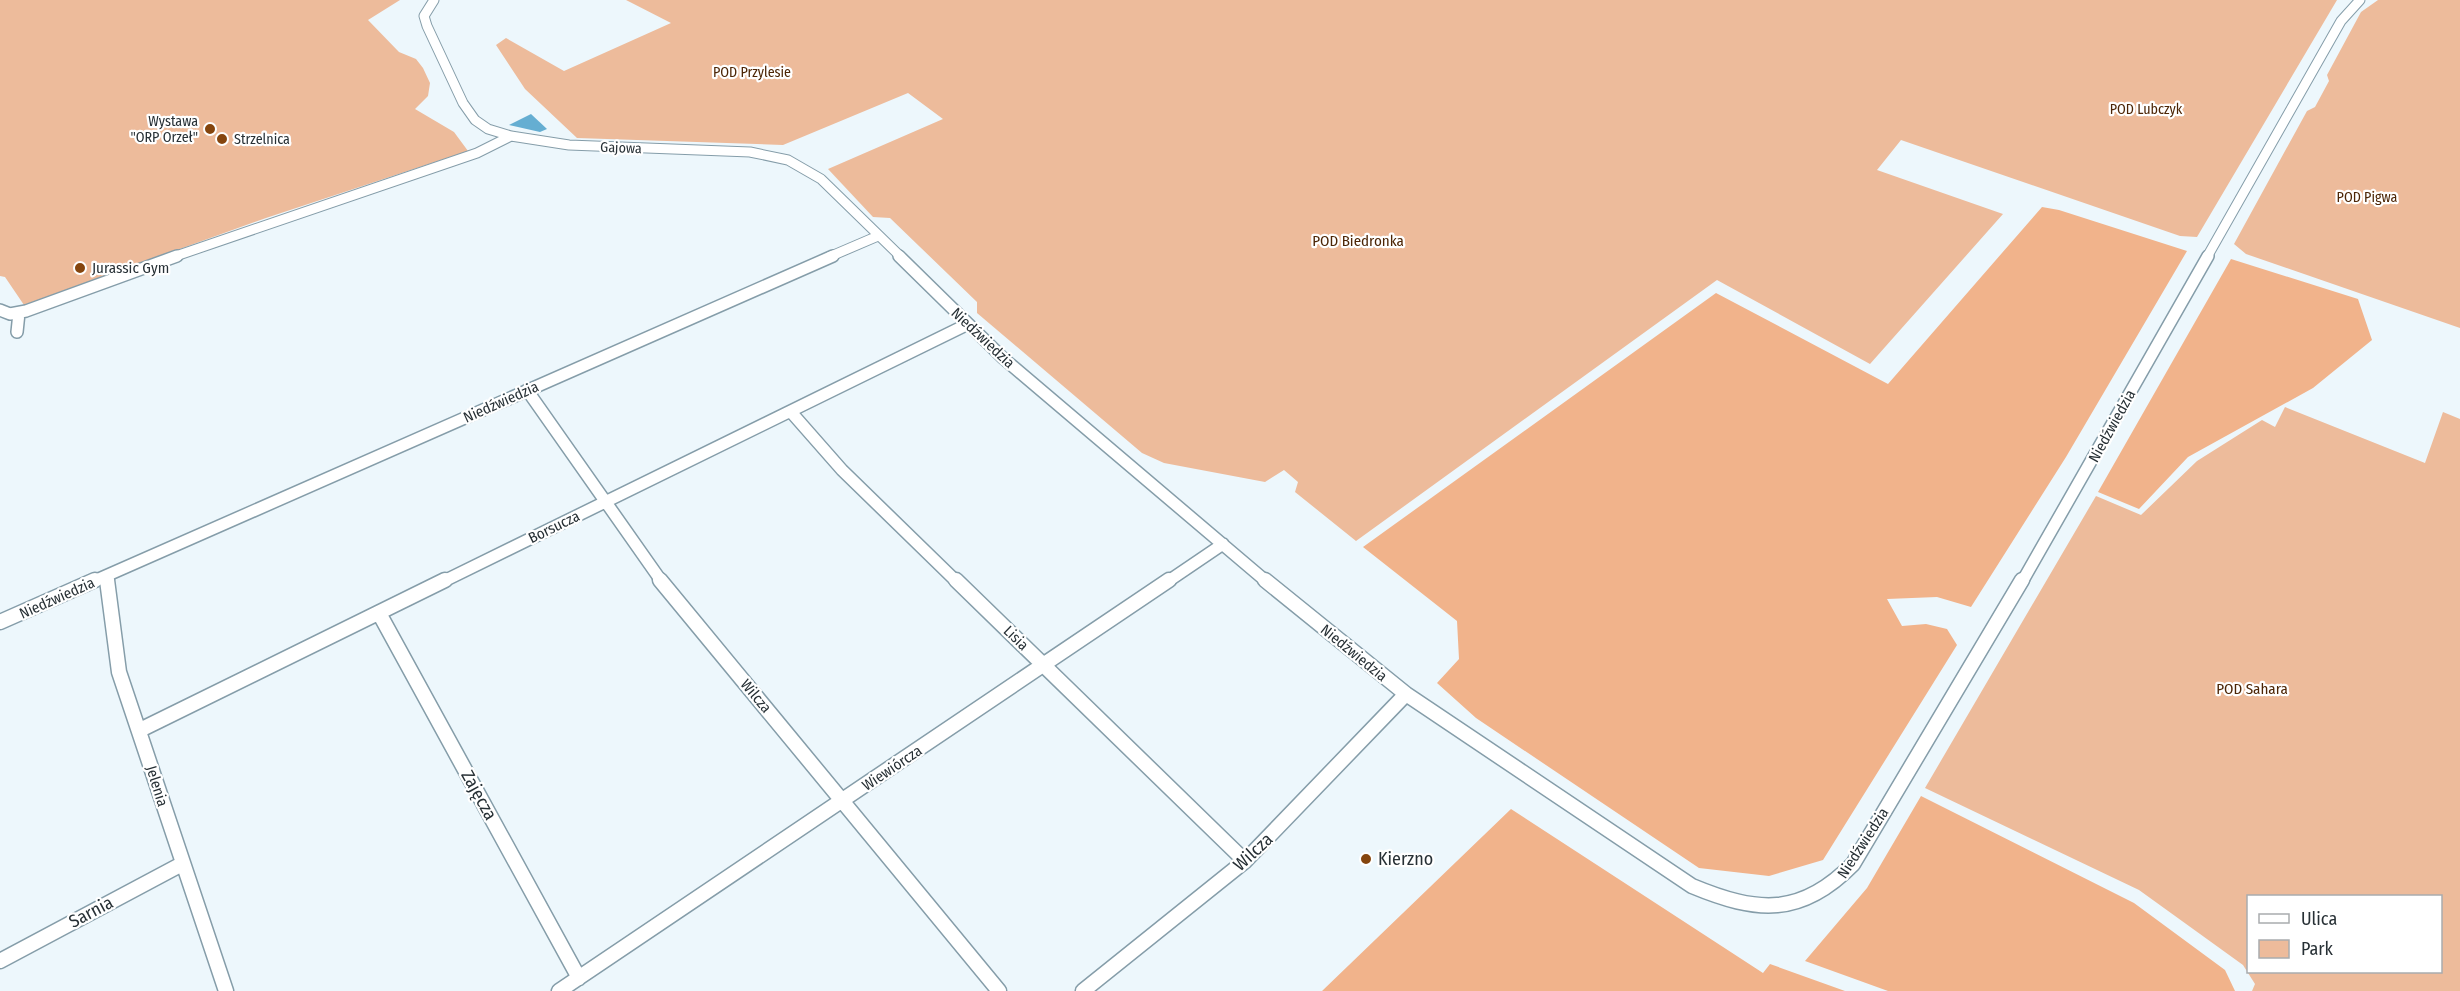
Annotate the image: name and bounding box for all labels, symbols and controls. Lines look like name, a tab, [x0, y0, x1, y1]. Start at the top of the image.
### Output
park label: POD Przylesie	[713, 64, 791, 81]
park label: POD Lubczyk	[2110, 101, 2183, 118]
place label: Wystawa "ORP Orzeł"	[130, 113, 198, 146]
marker: Wystawa "ORP Orzeł"	[203, 122, 217, 136]
place label: Strzelnica	[234, 131, 290, 148]
marker: Strzelnica	[215, 132, 229, 146]
street label: Gajowa	[600, 139, 642, 157]
park label: POD Pigwa	[2337, 189, 2398, 206]
park label: POD Biedronka	[1312, 232, 1404, 250]
place label: Jurassic Gym	[92, 259, 169, 277]
marker: Jurassic Gym	[73, 261, 87, 275]
street label: Niedźwiedzia	[947, 304, 1019, 372]
street label: Niedźwiedzia	[461, 377, 541, 427]
street label: Niedźwiedzia	[2085, 386, 2139, 466]
street label: Borsucza	[525, 507, 583, 547]
street label: Niedźwiedzia	[17, 573, 97, 623]
street label: Niedźwiedzia	[1317, 621, 1391, 685]
street label: Lisia	[1000, 622, 1032, 654]
street label: Wilcza	[737, 675, 775, 717]
park label: POD Sahara	[2216, 680, 2288, 698]
street label: Wiewiórcza	[859, 741, 925, 795]
street label: Jelenia	[142, 763, 172, 809]
street label: Zajęcza	[456, 766, 502, 824]
street label: Niedźwiedzia	[1834, 804, 1892, 882]
street label: Wilcza	[1229, 828, 1277, 876]
place label: Kierzno	[1378, 848, 1433, 870]
marker: Kierzno	[1359, 852, 1373, 866]
street label: Sarnia	[65, 891, 117, 933]
legend	[2247, 895, 2442, 973]
text: Ulica	[2301, 908, 2337, 930]
text: Park	[2301, 938, 2334, 960]

